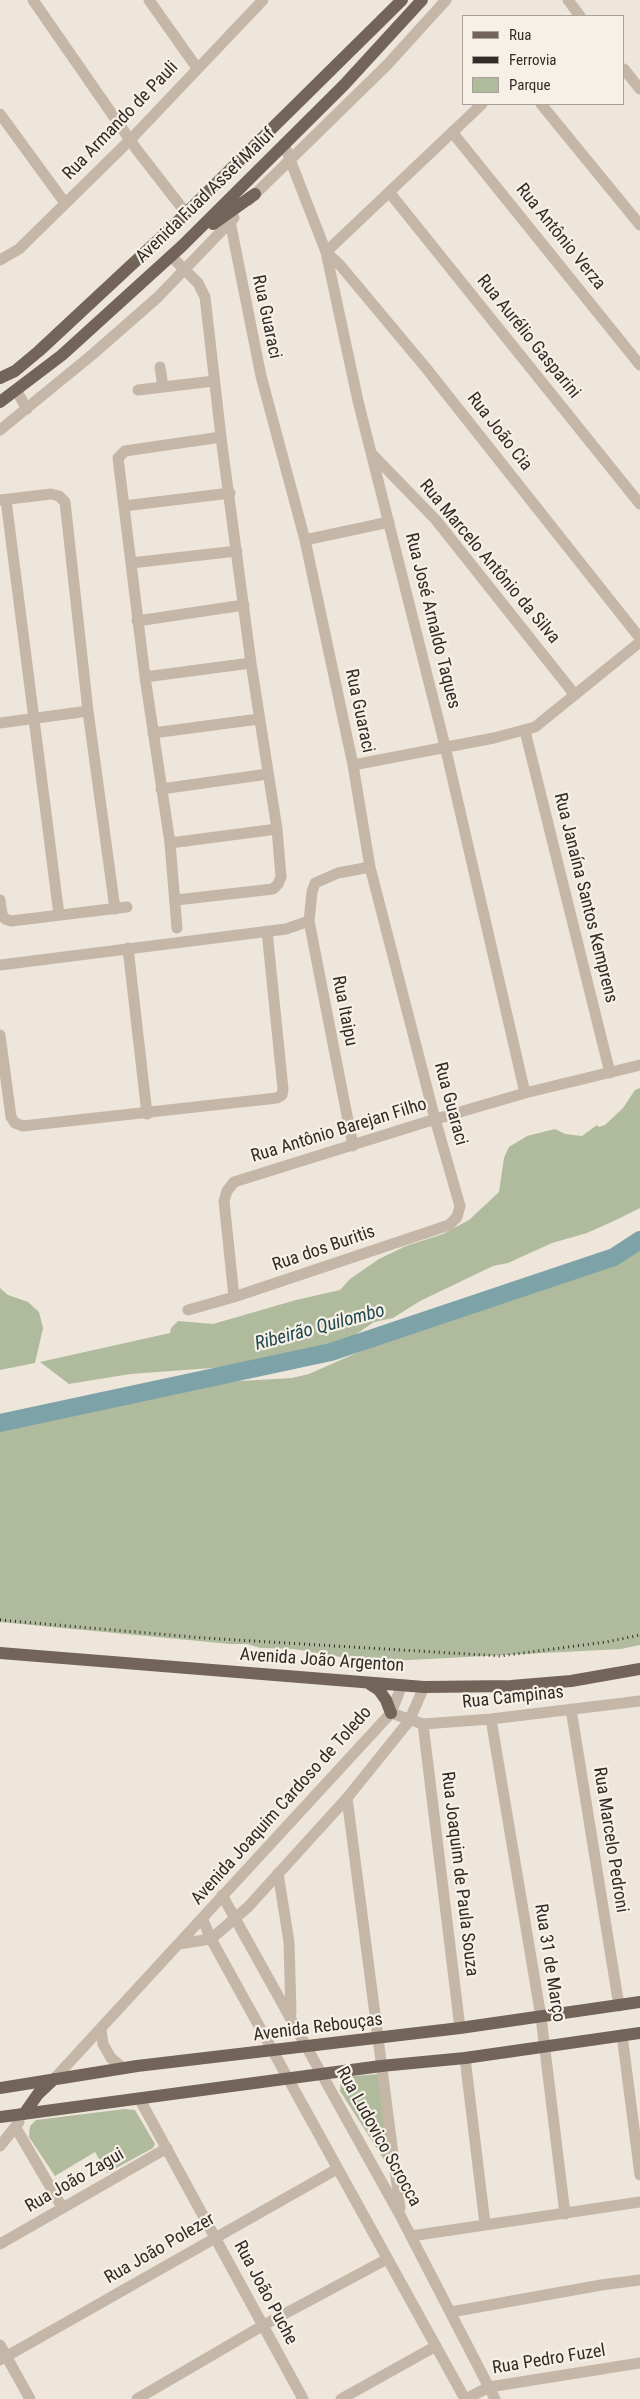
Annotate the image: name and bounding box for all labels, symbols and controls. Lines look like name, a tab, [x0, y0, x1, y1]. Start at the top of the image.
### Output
legend	[462, 15, 625, 105]
text: Rua	[509, 26, 531, 44]
text: Ferrovia	[509, 51, 557, 69]
street label: Rua Armando de Pauli	[59, 57, 183, 185]
text: Parque	[509, 76, 551, 94]
street label: Avenida Fuad Assef Maluf	[132, 124, 280, 268]
street label: Rua Antônio Verza	[511, 180, 609, 294]
street label: Rua Aurélio Gasparini	[472, 271, 584, 403]
street label: Rua Guaraci	[247, 273, 285, 361]
street label: Rua João Cia	[462, 389, 536, 475]
street label: Rua Marcelo Antônio da Silva	[414, 476, 564, 648]
street label: Rua José Arnaldo Taques	[400, 531, 464, 711]
street label: Rua Guaraci	[340, 667, 378, 755]
street label: Rua Janaína Santos Kemprens	[548, 791, 622, 1005]
street label: Rua Itaipu	[327, 974, 361, 1048]
street label: Rua Guaraci	[429, 1060, 471, 1148]
street label: Rua Antônio Barejan Filho	[249, 1094, 429, 1168]
street label: Rua dos Buritis	[270, 1221, 378, 1277]
water label: Ribeirão Quilombo	[253, 1300, 387, 1356]
street label: Avenida João Argenton	[239, 1644, 405, 1678]
street label: Rua Campinas	[461, 1682, 565, 1714]
street label: Avenida Joaquim Cardoso de Toledo	[187, 1702, 377, 1910]
street label: Rua Marcelo Pedroni	[588, 1766, 632, 1914]
street label: Rua Joaquim de Paula Souza	[436, 1770, 482, 1978]
street label: Rua 31 de Março	[529, 1902, 569, 2024]
street label: Avenida Rebouças	[252, 2009, 384, 2047]
street label: Rua Ludovico Scrocca	[331, 2063, 425, 2211]
street label: Rua João Zagui	[22, 2144, 128, 2218]
street label: Rua João Polezer	[101, 2209, 219, 2289]
street label: Rua João Puche	[229, 2237, 301, 2349]
street label: Rua Pedro Fuzel	[491, 2340, 607, 2380]

